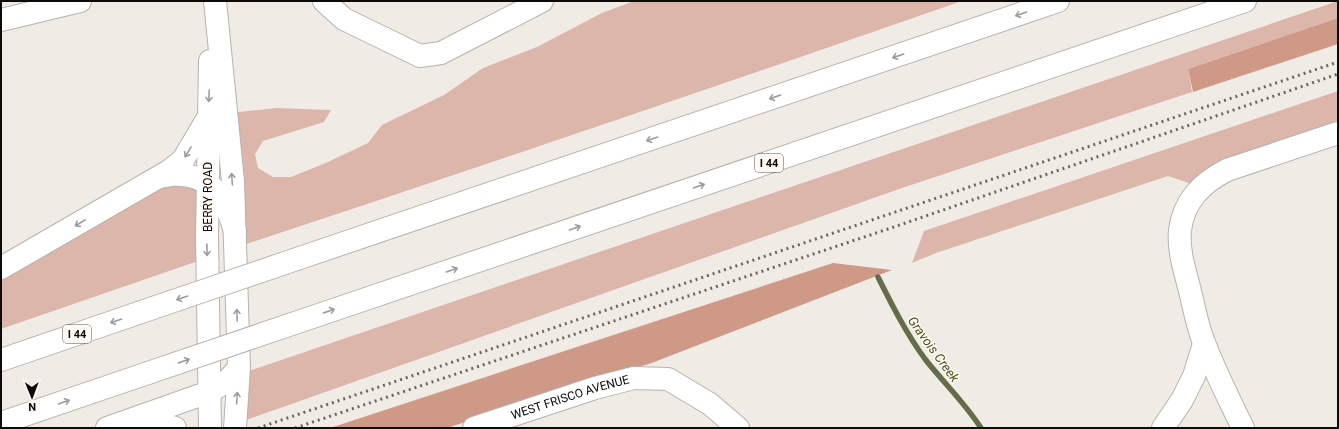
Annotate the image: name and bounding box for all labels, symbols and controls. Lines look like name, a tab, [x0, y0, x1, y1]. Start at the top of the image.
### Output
one-way arrow	[1016, 10, 1028, 18]
one-way arrow	[893, 52, 905, 60]
one-way arrow	[205, 89, 213, 102]
one-way arrow	[769, 94, 782, 101]
one-way arrow	[646, 136, 659, 143]
one-way arrow	[183, 146, 191, 158]
road number: I 44	[755, 154, 783, 172]
street label: BERRY ROAD	[201, 162, 215, 232]
one-way arrow	[229, 172, 236, 185]
one-way arrow	[692, 182, 704, 190]
one-way arrow	[74, 220, 86, 227]
one-way arrow	[569, 224, 582, 231]
one-way arrow	[203, 243, 211, 256]
one-way arrow	[446, 265, 458, 273]
one-way arrow	[177, 295, 189, 303]
one-way arrow	[323, 307, 335, 315]
one-way arrow	[234, 309, 241, 322]
water label: Gravois Creek	[905, 314, 963, 386]
one-way arrow	[110, 318, 123, 325]
road number: I 44	[63, 325, 91, 343]
one-way arrow	[178, 356, 190, 364]
street label: WEST FRISCO AVENUE	[509, 372, 631, 422]
north arrow	[12, 377, 52, 417]
one-way arrow	[234, 392, 241, 405]
one-way arrow	[58, 397, 70, 405]
text: N	[28, 400, 36, 413]

